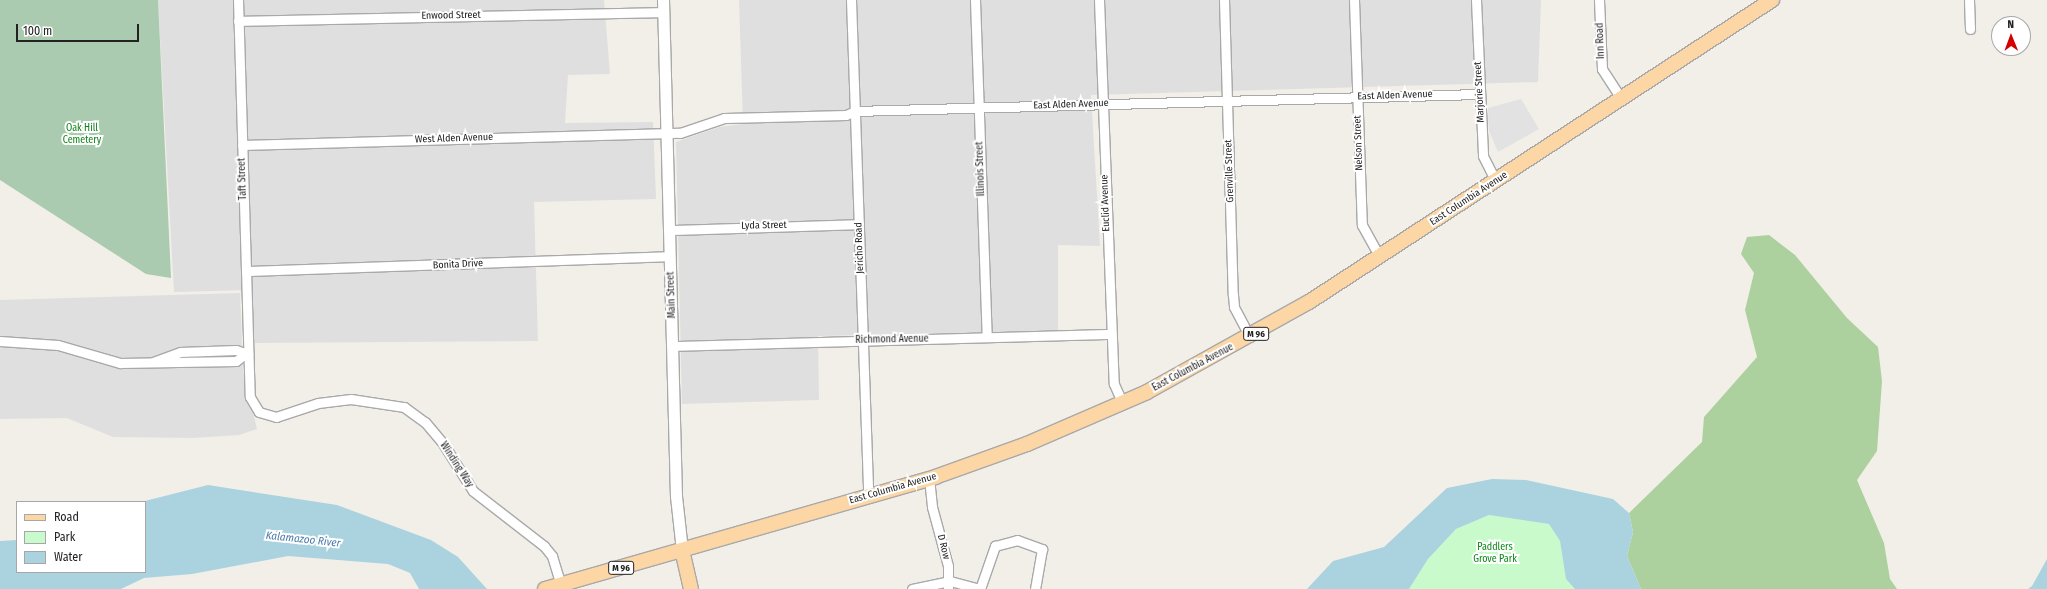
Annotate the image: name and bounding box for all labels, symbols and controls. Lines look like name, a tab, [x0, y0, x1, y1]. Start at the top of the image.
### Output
street label: Enwood Street	[421, 9, 481, 23]
scale bar	[18, 16, 141, 42]
north arrow	[1991, 16, 2031, 56]
text: N	[2007, 18, 2014, 31]
street label: Inn Road	[1594, 23, 1608, 59]
text: 100 m	[23, 24, 52, 38]
street label: Marjorie Street	[1472, 61, 1488, 123]
street label: East Alden Avenue	[1357, 89, 1433, 103]
street label: East Alden Avenue	[1033, 98, 1109, 112]
street label: Nelson Street	[1352, 115, 1366, 171]
park label: Oak Hill Cemetery	[63, 122, 101, 146]
street label: West Alden Avenue	[415, 132, 493, 146]
street label: Grenville Street	[1223, 139, 1237, 203]
street label: Illinois Street	[974, 141, 988, 197]
street label: Taft Street	[236, 158, 250, 200]
street label: East Columbia Avenue	[1428, 169, 1510, 229]
street label: Euclid Avenue	[1099, 174, 1113, 232]
street label: Lyda Street	[741, 220, 787, 232]
street label: Jericho Road	[853, 222, 867, 274]
street label: Bonita Drive	[433, 258, 483, 272]
street label: Main Street	[665, 271, 679, 319]
road number: M 96	[1243, 327, 1269, 341]
street label: Richmond Avenue	[855, 333, 929, 347]
street label: East Columbia Avenue	[1150, 342, 1236, 394]
street label: Winding Way	[437, 440, 475, 490]
street label: East Columbia Avenue	[848, 471, 938, 507]
legend	[16, 501, 146, 573]
text: Road	[54, 510, 79, 524]
text: Park	[54, 530, 75, 544]
water label: Kalamazoo River	[265, 530, 341, 550]
street label: D Row	[934, 533, 952, 561]
park label: Paddlers Grove Park	[1473, 541, 1517, 564]
text: Water	[54, 550, 82, 564]
road number: M 96	[608, 561, 634, 575]

